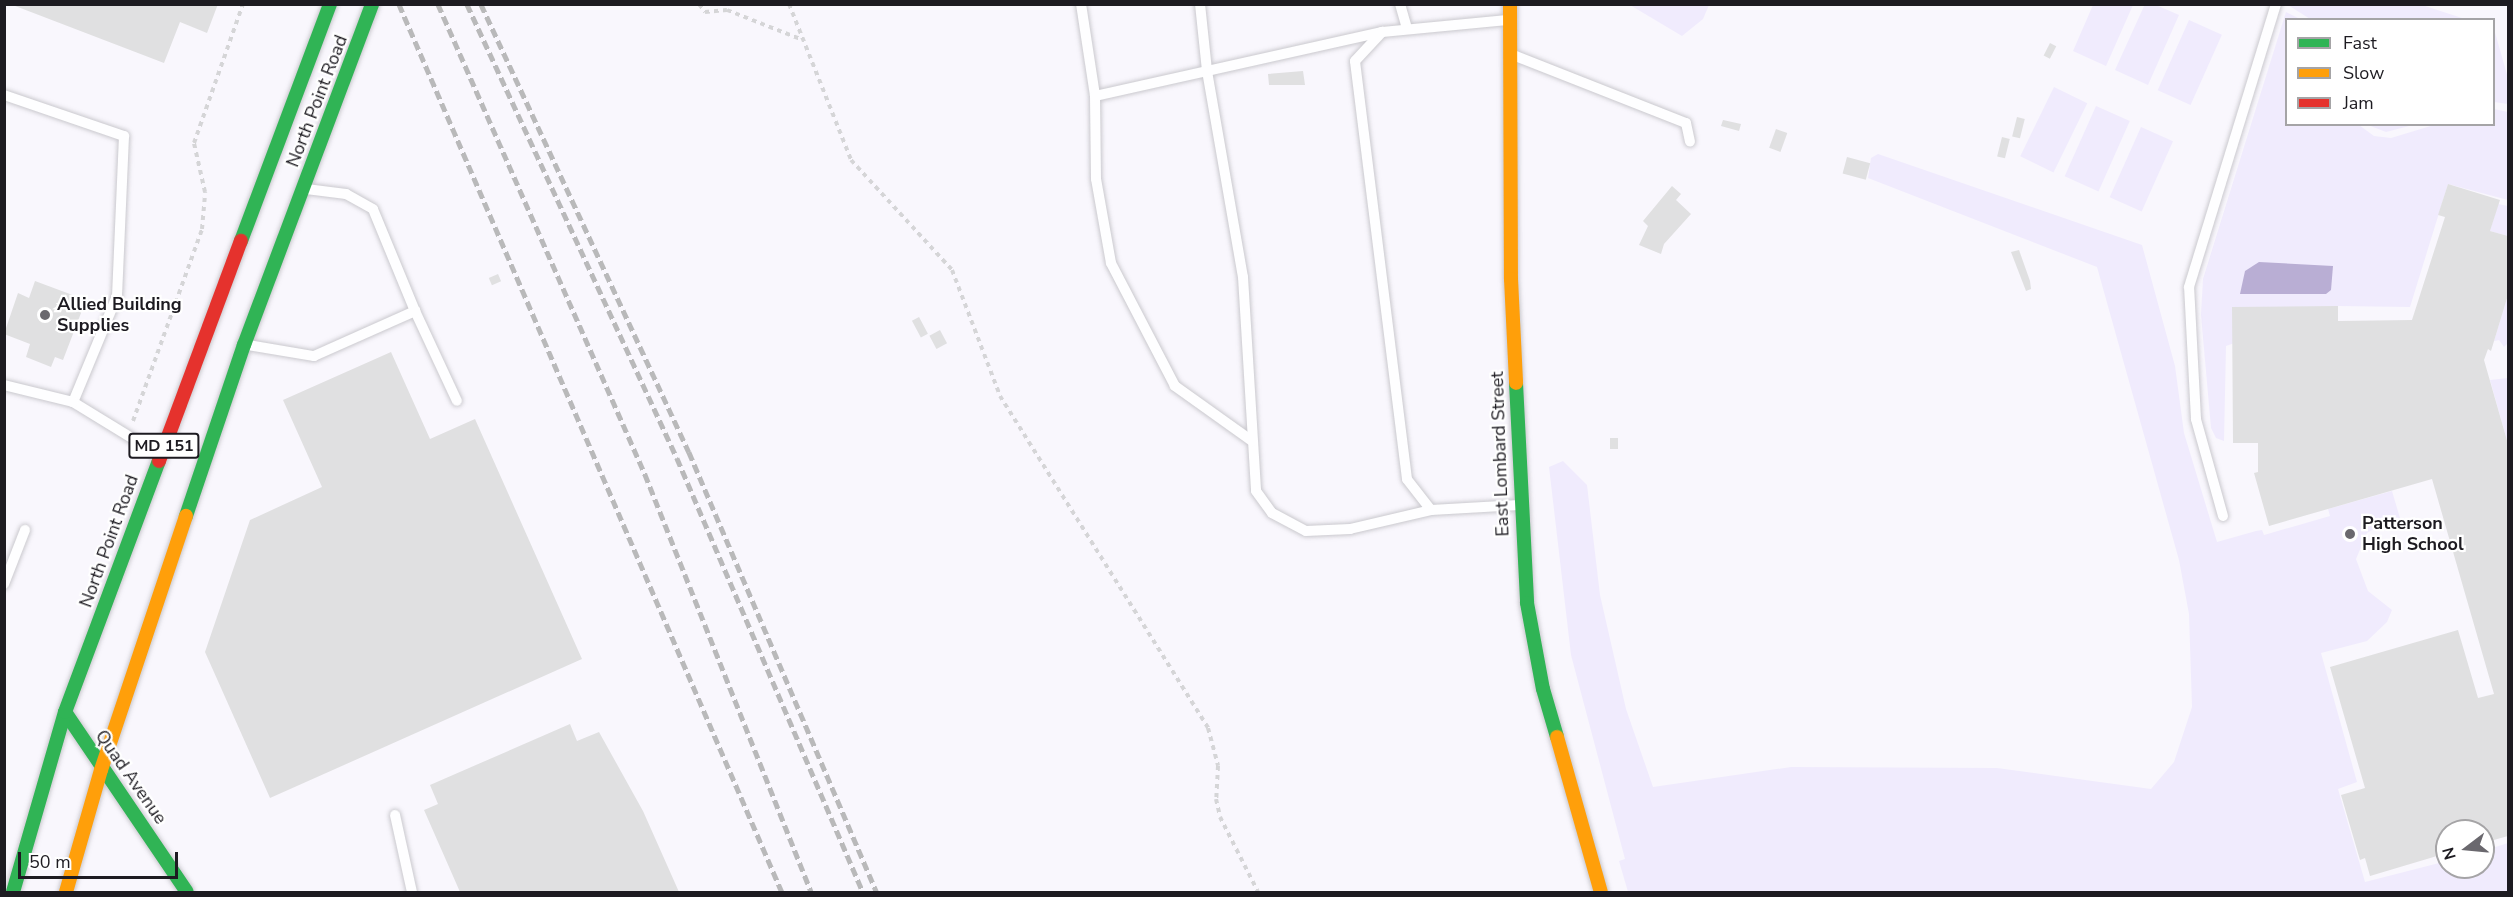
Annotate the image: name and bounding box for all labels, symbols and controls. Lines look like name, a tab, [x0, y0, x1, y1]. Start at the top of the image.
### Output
legend	[2285, 18, 2495, 126]
text: Fast	[2343, 31, 2377, 55]
street label: North Point Road	[282, 32, 352, 170]
text: Slow	[2343, 61, 2384, 85]
text: Jam	[2343, 91, 2374, 115]
place label: Allied Building Supplies	[57, 294, 182, 336]
marker: Allied Building Supplies	[38, 308, 52, 322]
street label: East Lombard Street	[1486, 371, 1514, 537]
road number: MD 151	[128, 433, 200, 459]
street label: North Point Road	[75, 472, 143, 610]
place label: Patterson High School	[2362, 513, 2464, 556]
marker: Patterson High School	[2343, 527, 2357, 541]
street label: Quad Avenue	[91, 726, 171, 828]
north arrow	[2435, 819, 2495, 879]
scale bar	[21, 840, 182, 878]
text: N	[2437, 845, 2462, 862]
text: 50 m	[29, 850, 71, 874]

